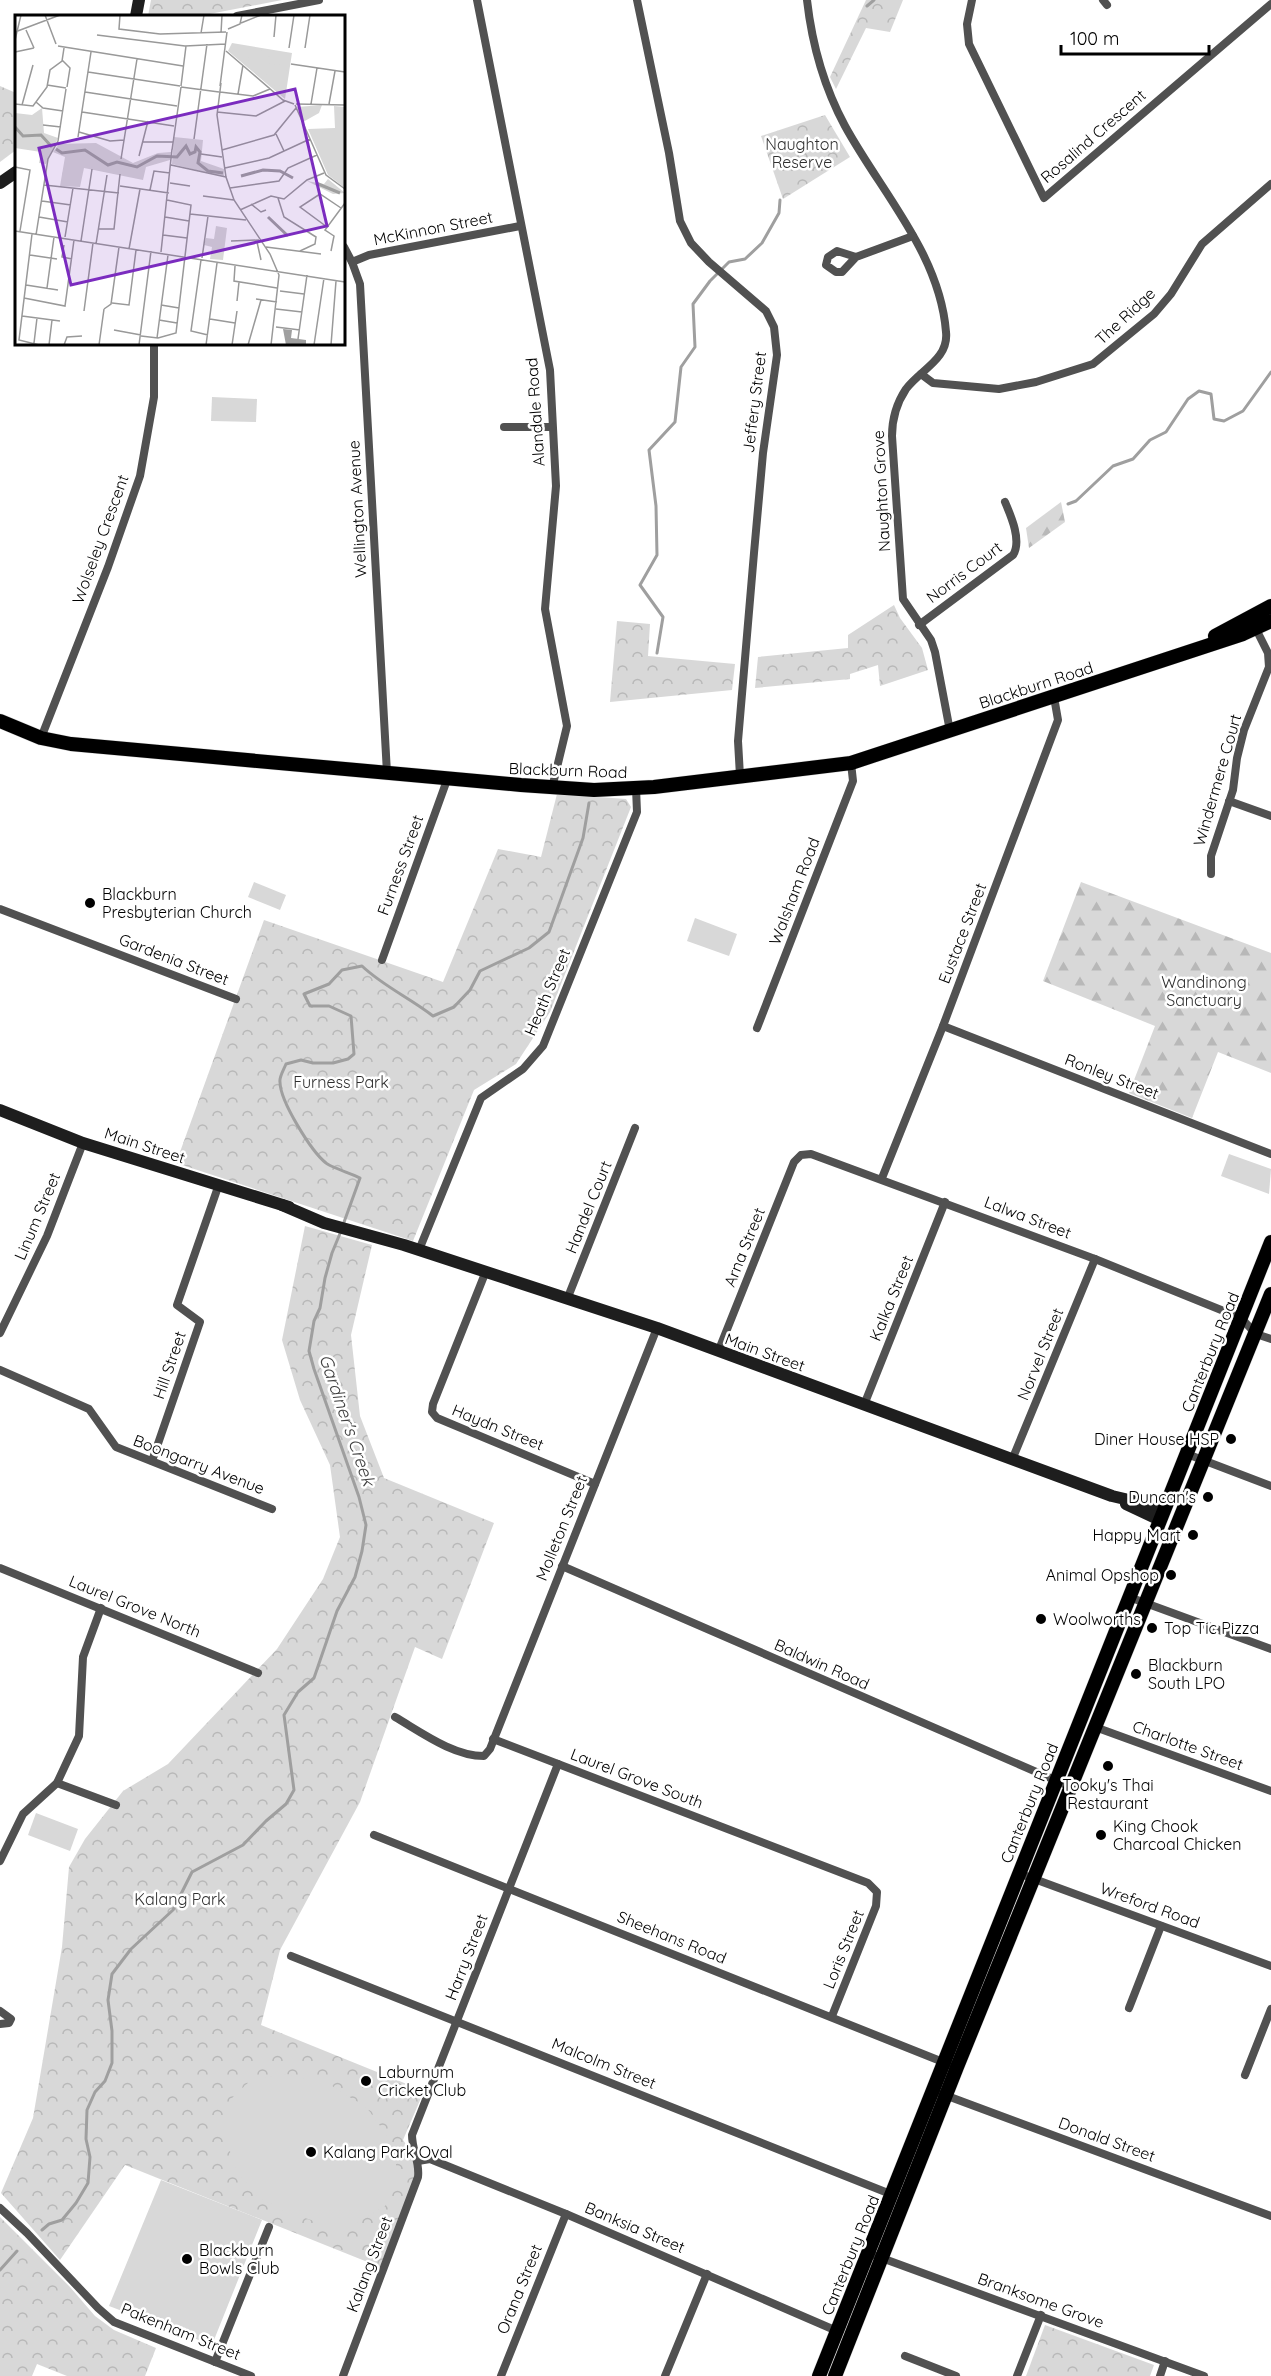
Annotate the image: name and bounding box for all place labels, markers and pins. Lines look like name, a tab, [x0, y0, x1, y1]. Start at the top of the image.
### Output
place label: Blackburn Presbyterian Church	[102, 884, 252, 922]
marker: Blackburn Presbyterian Church	[83, 896, 97, 910]
place label: Diner House HSP	[1094, 1429, 1219, 1449]
marker: Diner House HSP	[1224, 1432, 1238, 1446]
place label: Duncan's	[1128, 1487, 1196, 1507]
marker: Duncan's	[1201, 1490, 1215, 1504]
place label: Happy Mart	[1092, 1525, 1181, 1545]
marker: Happy Mart	[1186, 1528, 1200, 1542]
place label: Animal Opshop	[1046, 1565, 1159, 1585]
marker: Animal Opshop	[1164, 1568, 1178, 1582]
place label: Woolworths	[1053, 1609, 1141, 1629]
marker: Woolworths	[1034, 1612, 1048, 1626]
place label: Top Tic Pizza	[1164, 1618, 1259, 1638]
marker: Top Tic Pizza	[1145, 1621, 1159, 1635]
place label: Blackburn South LPO	[1148, 1655, 1225, 1693]
marker: Blackburn South LPO	[1129, 1667, 1143, 1681]
marker: Tooky's Thai Restaurant	[1101, 1759, 1115, 1773]
place label: Tooky's Thai Restaurant	[1062, 1775, 1154, 1813]
place label: King Chook Charcoal Chicken	[1113, 1816, 1241, 1854]
marker: King Chook Charcoal Chicken	[1094, 1828, 1108, 1842]
place label: Laburnum Cricket Club	[378, 2062, 466, 2100]
marker: Laburnum Cricket Club	[359, 2074, 373, 2088]
place label: Kalang Park Oval	[323, 2142, 453, 2162]
marker: Kalang Park Oval	[304, 2145, 318, 2159]
place label: Blackburn Bowls Club	[199, 2240, 280, 2278]
marker: Blackburn Bowls Club	[180, 2252, 194, 2266]

